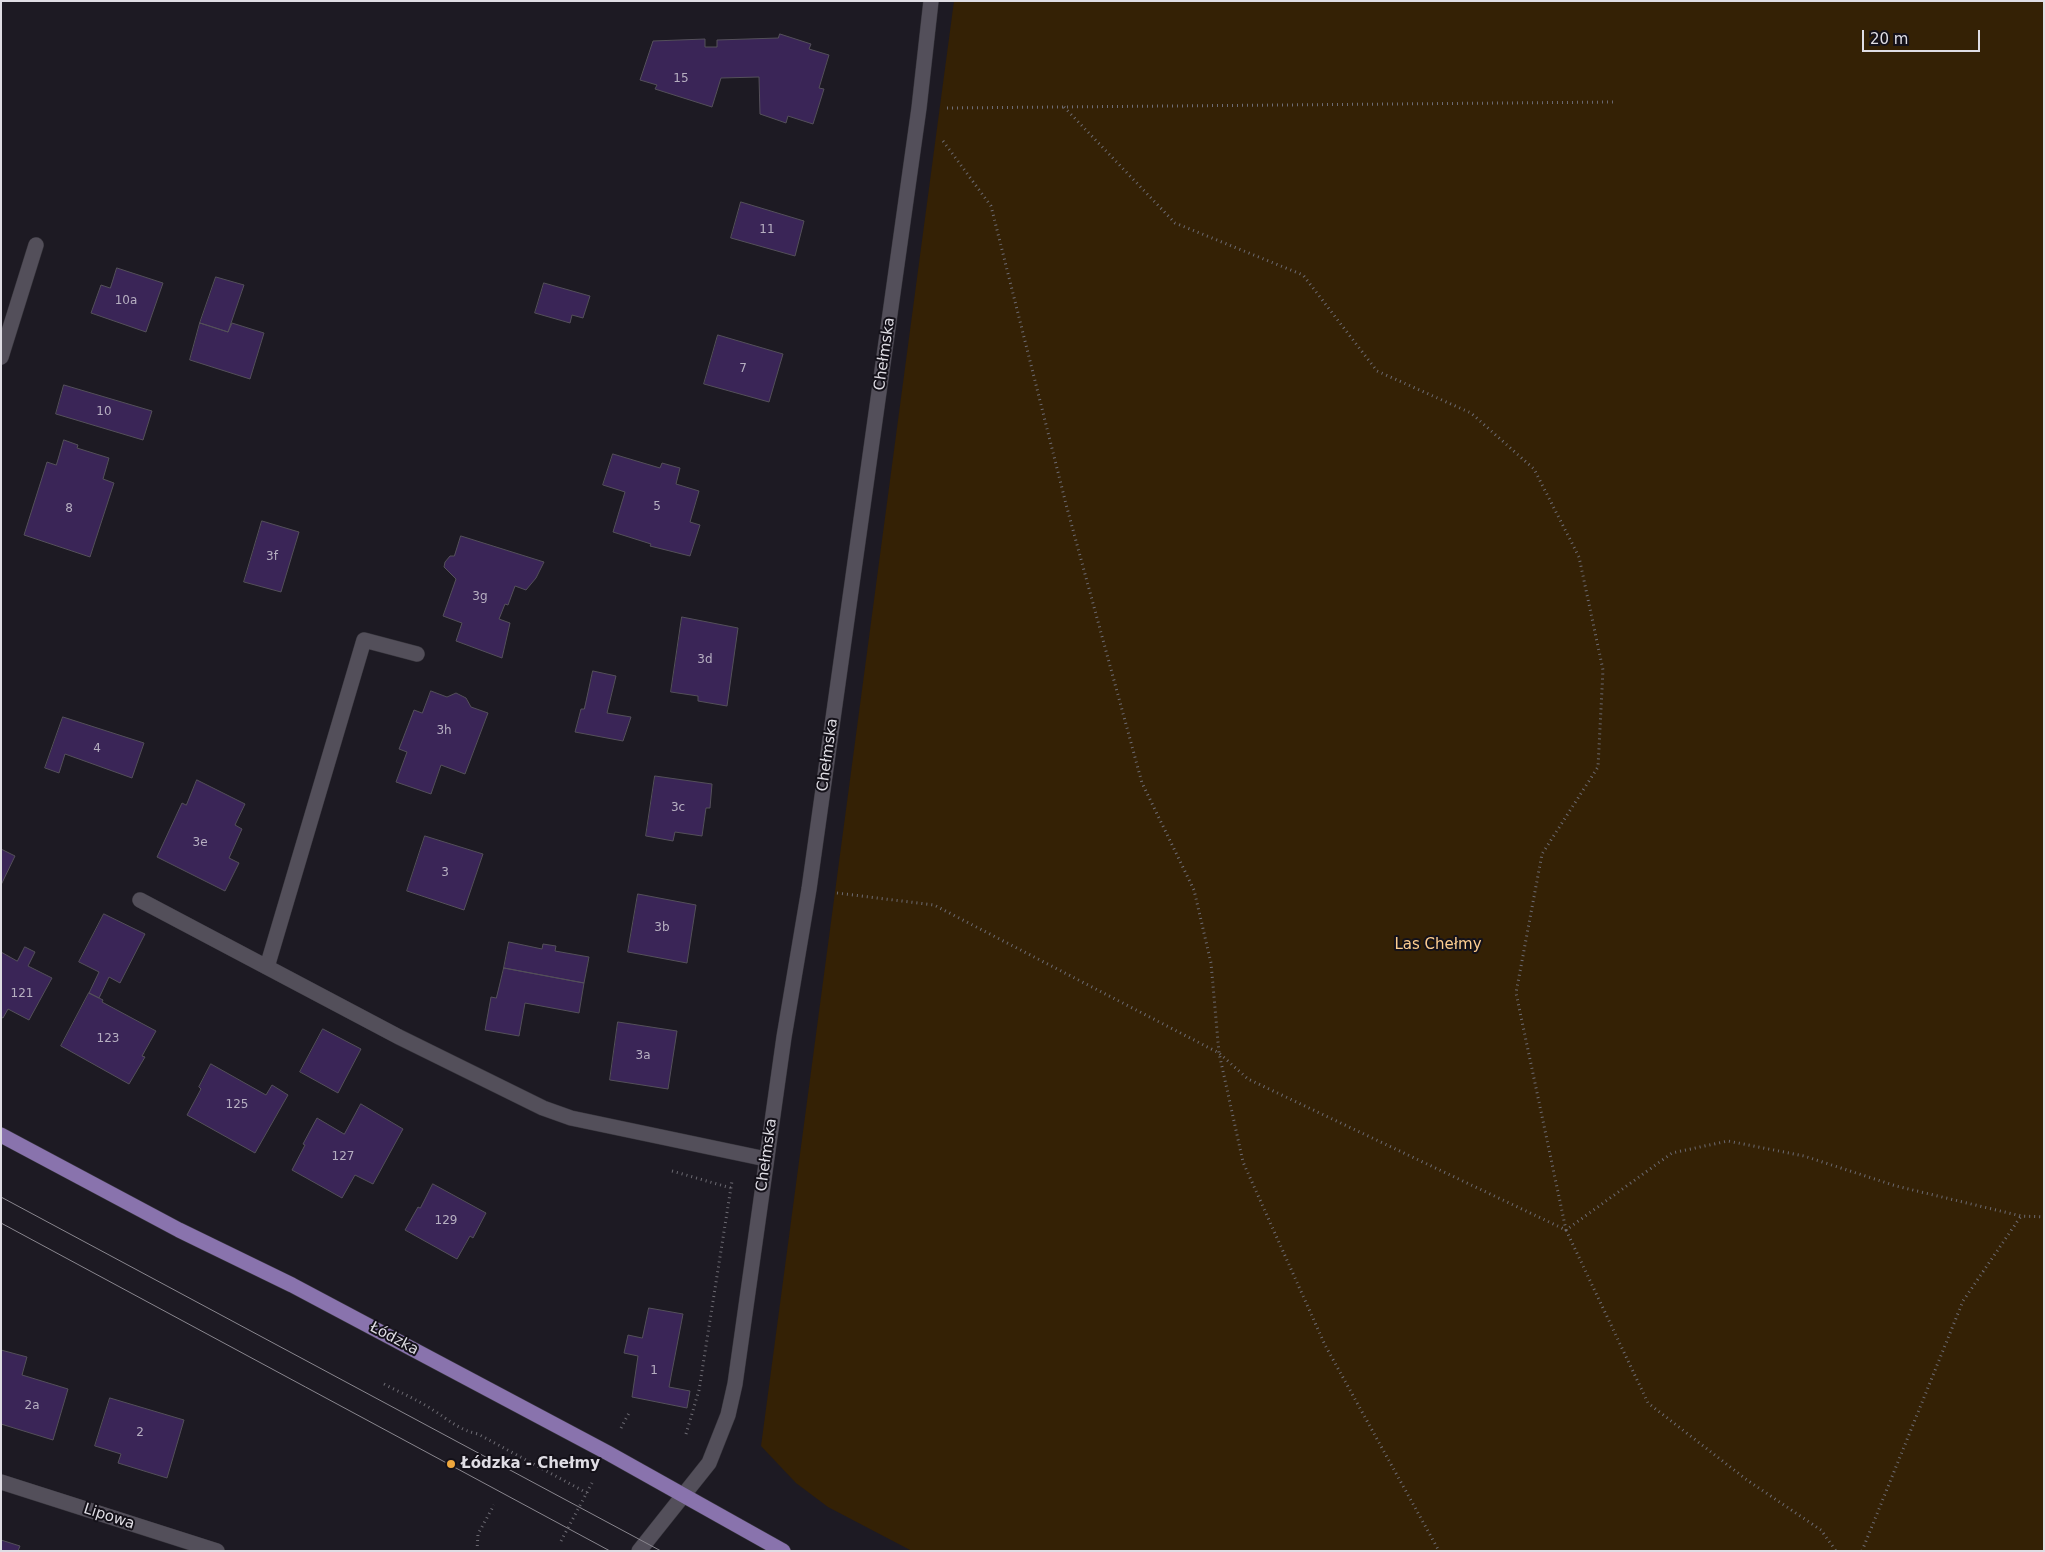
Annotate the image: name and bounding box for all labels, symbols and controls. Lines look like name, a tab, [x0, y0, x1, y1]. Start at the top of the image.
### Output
scale bar	[1865, 20, 1982, 52]
text: 20 m	[1870, 30, 1908, 48]
house number: 15	[673, 72, 689, 86]
house number: 11	[759, 223, 775, 237]
house number: 10a	[115, 294, 137, 308]
street label: Chełmska	[871, 316, 899, 392]
house number: 7	[739, 362, 747, 376]
house number: 10	[96, 405, 112, 419]
house number: 5	[653, 500, 661, 514]
house number: 8	[65, 502, 73, 516]
house number: 3f	[266, 550, 278, 564]
house number: 3g	[472, 590, 488, 604]
house number: 3d	[697, 653, 713, 667]
street label: Chełmska	[814, 717, 842, 793]
house number: 3h	[436, 724, 452, 738]
house number: 4	[93, 742, 101, 756]
house number: 3c	[671, 801, 685, 815]
house number: 3e	[192, 836, 208, 850]
house number: 3	[441, 866, 449, 880]
house number: 3b	[654, 921, 670, 935]
park label: Las Chełmy	[1394, 936, 1482, 954]
house number: 121	[11, 987, 33, 1001]
house number: 123	[97, 1032, 119, 1046]
house number: 3a	[636, 1049, 650, 1063]
house number: 125	[226, 1098, 248, 1112]
street label: Chełmska	[753, 1117, 781, 1193]
house number: 127	[332, 1150, 354, 1164]
house number: 129	[435, 1214, 457, 1228]
street label: Łódzka	[367, 1319, 421, 1359]
house number: 1	[650, 1364, 658, 1378]
house number: 2a	[25, 1399, 39, 1413]
house number: 2	[136, 1426, 144, 1440]
place label: Łódzka - Chełmy	[461, 1455, 600, 1473]
marker: Łódzka - Chełmy	[445, 1458, 457, 1470]
street label: Lipowa	[81, 1500, 137, 1534]

